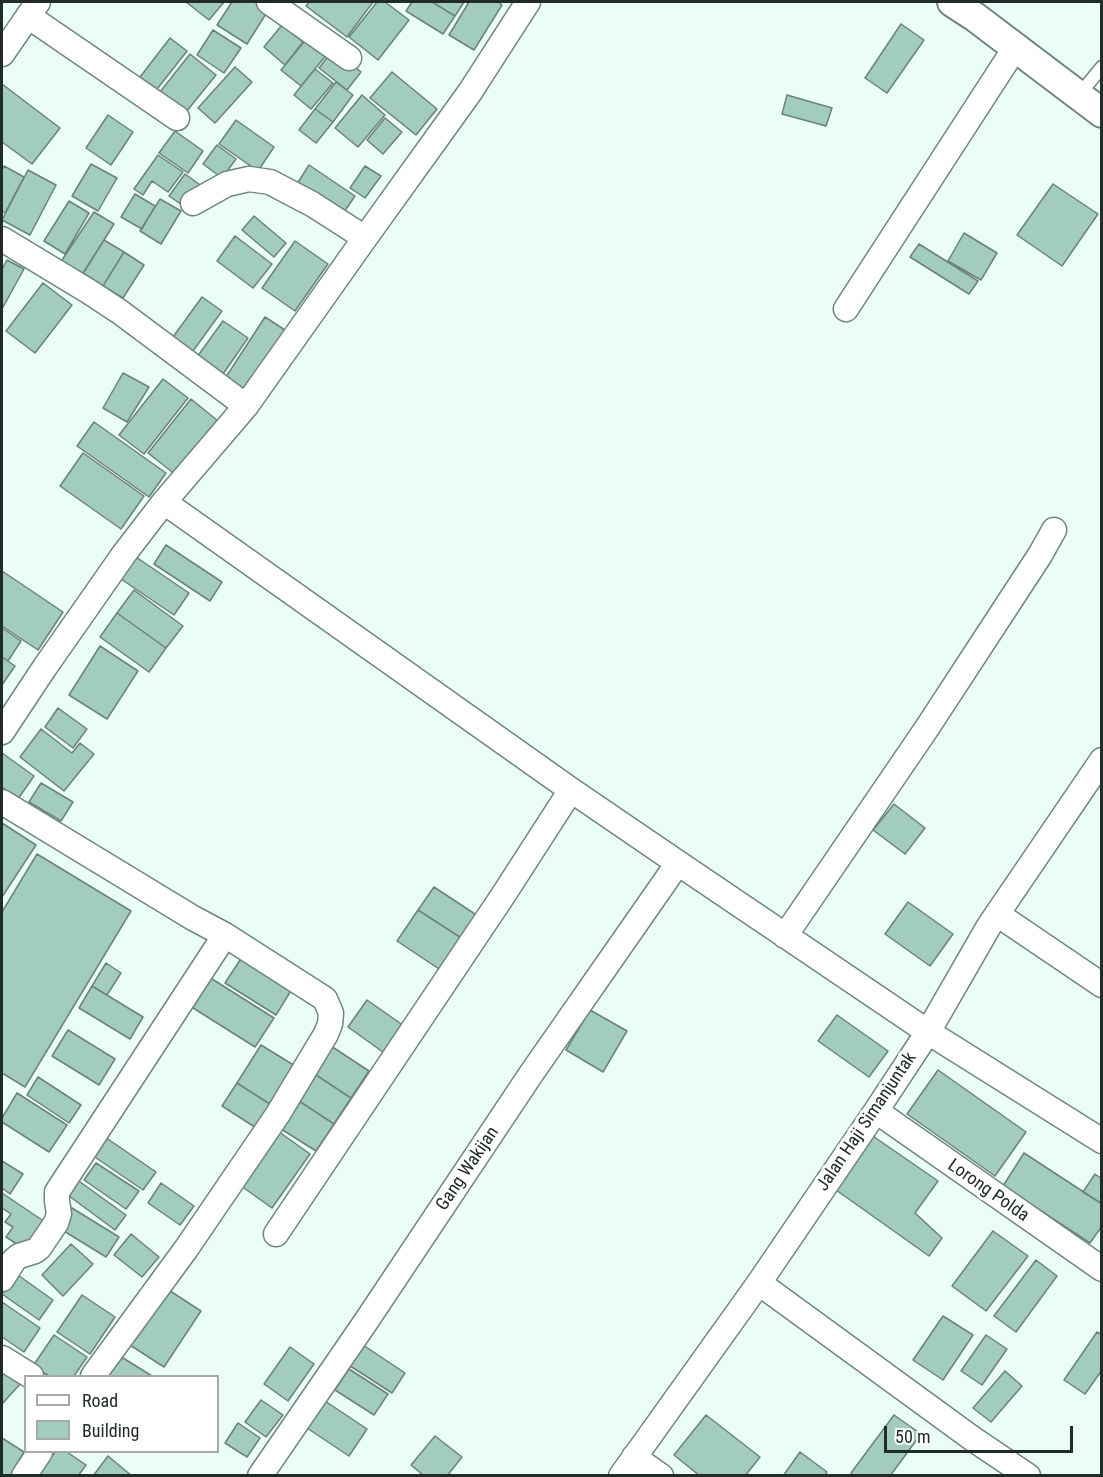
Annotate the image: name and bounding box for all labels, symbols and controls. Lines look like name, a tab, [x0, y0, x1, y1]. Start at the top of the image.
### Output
street label: Jalan Haji Simanjuntak	[813, 1048, 921, 1196]
street label: Gang Wakijan	[432, 1123, 504, 1215]
street label: Lorong Polda	[943, 1155, 1033, 1227]
legend	[24, 1375, 219, 1453]
text: Road	[82, 1390, 118, 1411]
scale bar	[887, 1414, 1076, 1452]
text: Building	[82, 1420, 139, 1441]
text: 50 m	[895, 1426, 930, 1447]

